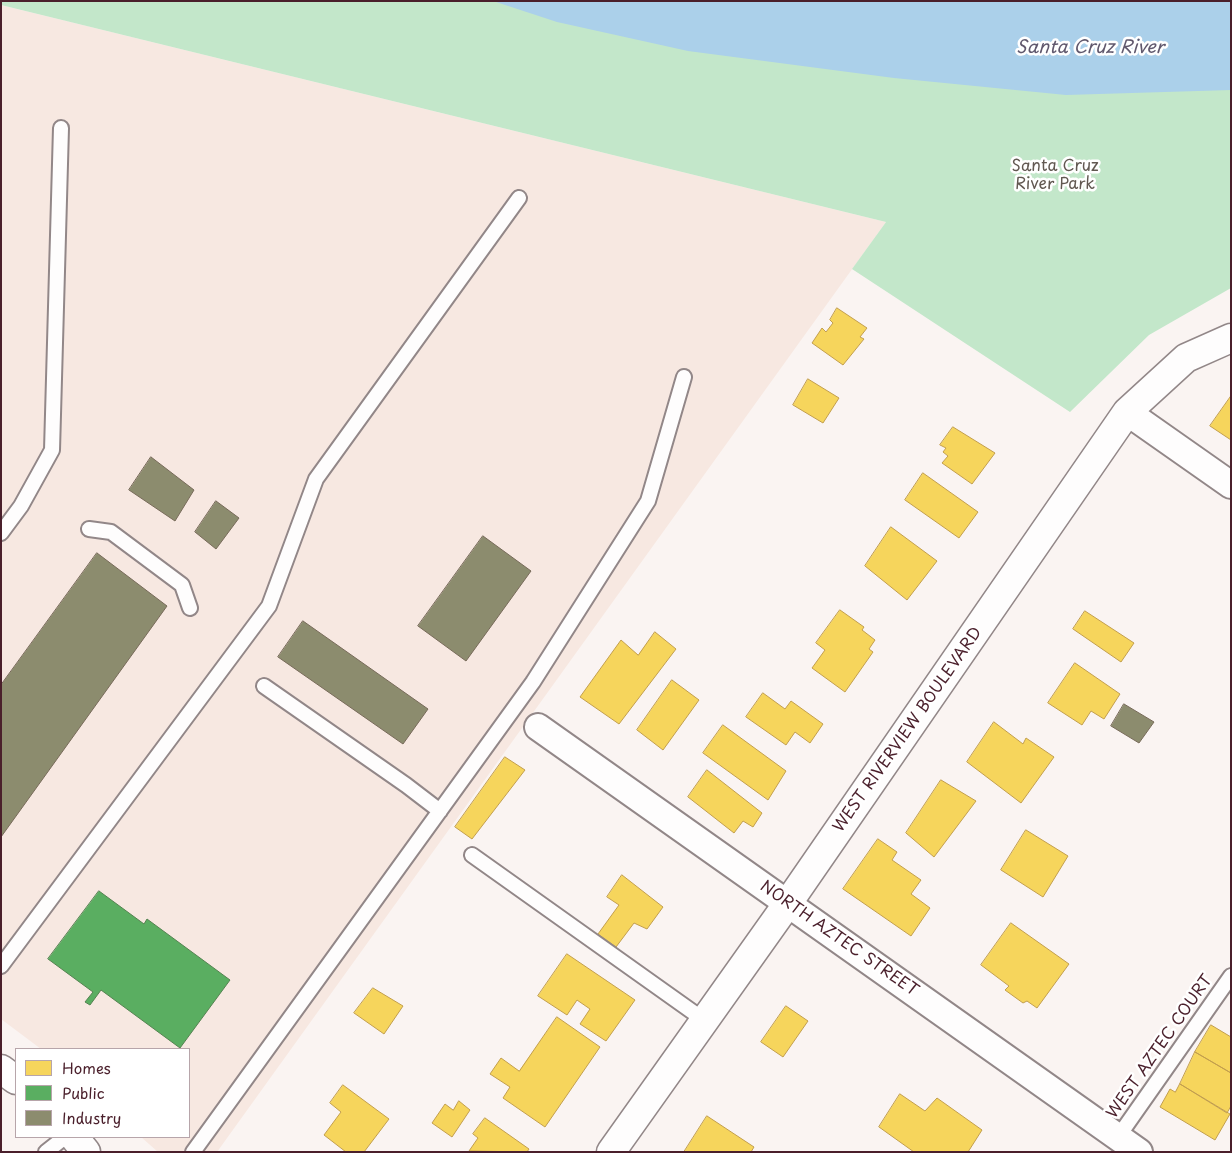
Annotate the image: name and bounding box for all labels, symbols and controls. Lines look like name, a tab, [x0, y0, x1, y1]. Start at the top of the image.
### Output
water label: Santa Cruz River	[1016, 37, 1164, 59]
park label: Santa Cruz River Park	[1011, 157, 1099, 195]
street label: WEST RIVERVIEW BOULEVARD	[830, 624, 986, 836]
street label: NORTH AZTEC STREET	[756, 877, 922, 1001]
street label: WEST AZTEC COURT	[1103, 971, 1217, 1123]
legend	[15, 1048, 190, 1138]
text: Homes	[62, 1056, 111, 1079]
text: Public	[62, 1081, 105, 1104]
text: Industry	[62, 1106, 121, 1129]

